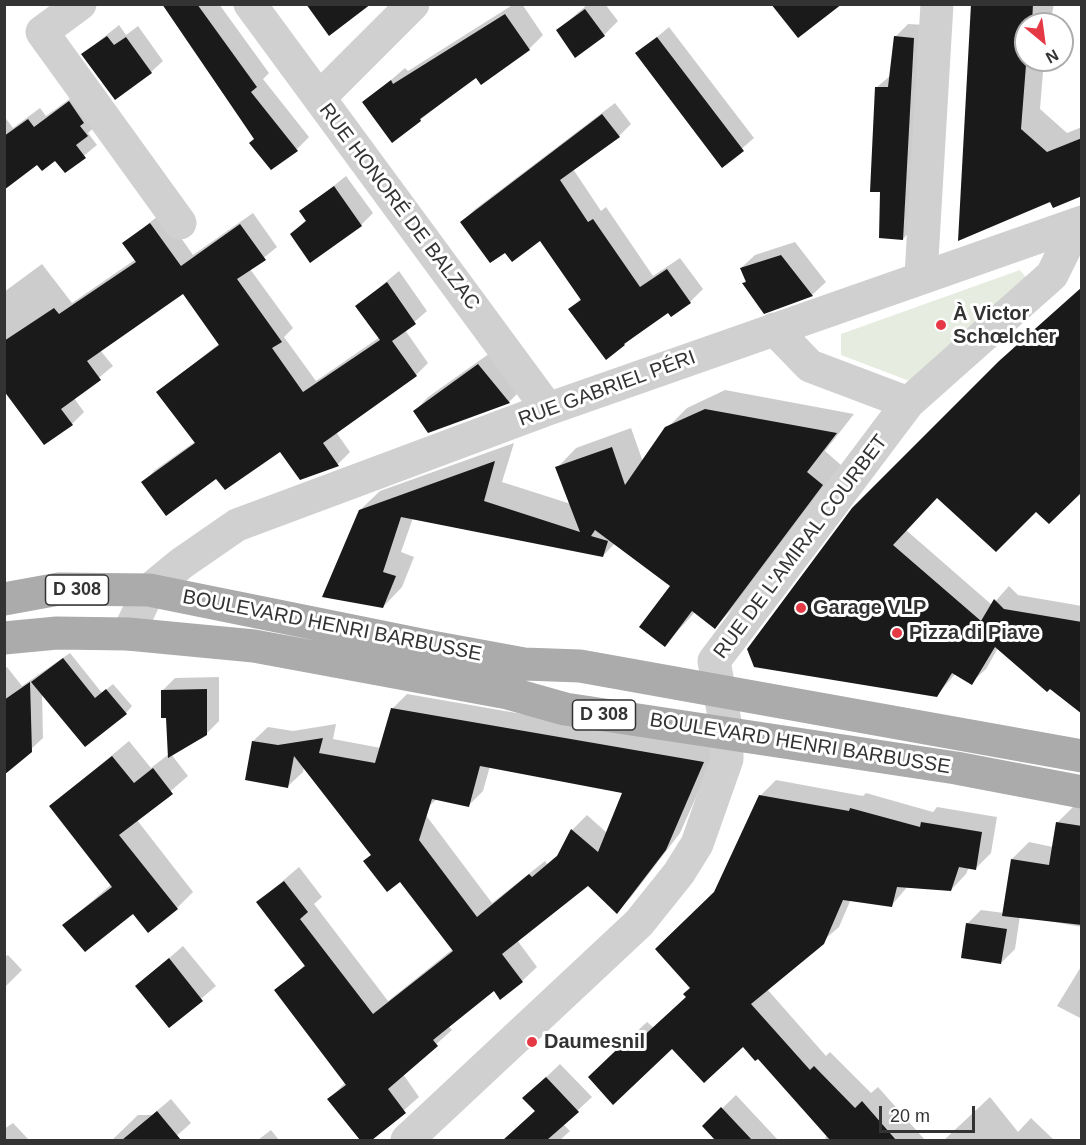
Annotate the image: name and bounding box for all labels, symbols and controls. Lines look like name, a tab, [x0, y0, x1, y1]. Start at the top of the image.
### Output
north arrow	[1014, 12, 1074, 72]
text: N	[1043, 46, 1061, 67]
street label: RUE HONORÉ DE BALZAC	[314, 99, 484, 315]
place label: À Victor Schœlcher	[953, 302, 1056, 349]
marker: À Victor Schœlcher	[934, 318, 948, 332]
street label: RUE GABRIEL PÉRI	[515, 346, 699, 432]
street label: RUE DE L'AMIRAL COURBET	[709, 430, 893, 664]
road number: D 308	[46, 575, 109, 605]
street label: BOULEVARD HENRI BARBUSSE	[180, 585, 484, 667]
place label: Garage VLP	[813, 596, 926, 620]
marker: Garage VLP	[794, 601, 808, 615]
place label: Pizza di Piave	[909, 621, 1040, 645]
marker: Pizza di Piave	[890, 626, 904, 640]
road number: D 308	[572, 700, 636, 730]
street label: BOULEVARD HENRI BARBUSSE	[648, 708, 952, 780]
place label: Daumesnil	[544, 1030, 645, 1054]
marker: Daumesnil	[525, 1035, 539, 1049]
scale bar	[882, 1094, 978, 1132]
text: 20 m	[890, 1106, 930, 1126]

